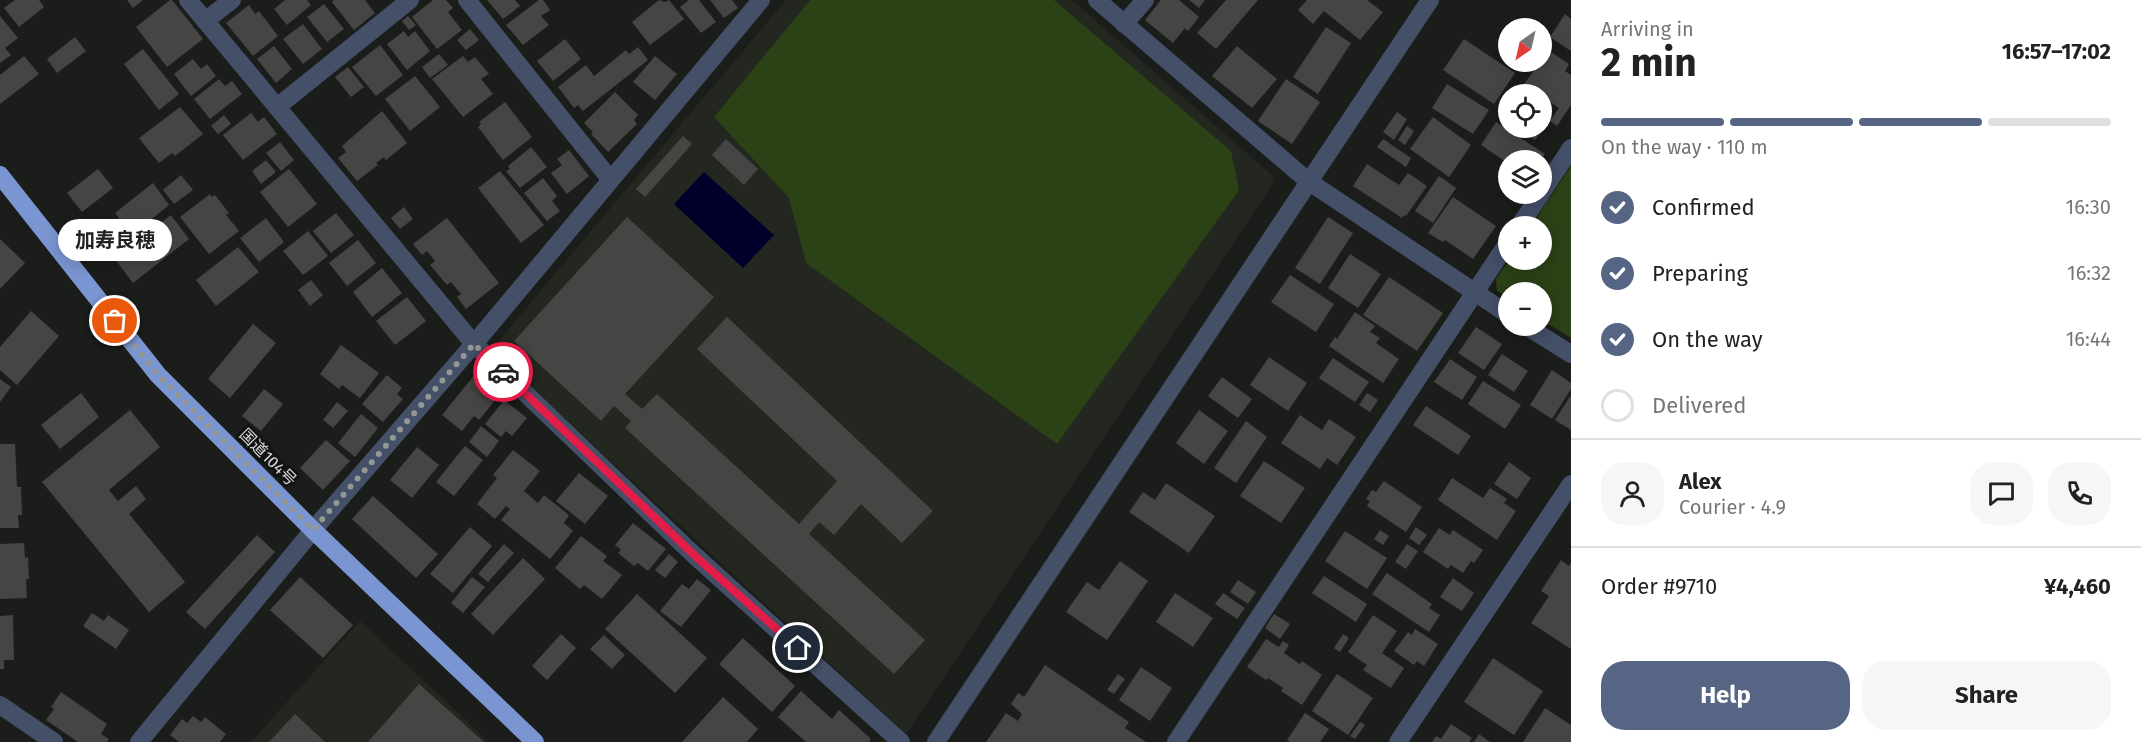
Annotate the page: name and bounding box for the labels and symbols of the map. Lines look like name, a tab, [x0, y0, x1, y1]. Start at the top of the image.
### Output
north arrow	[1498, 18, 1552, 72]
callout: 加寿良穂	[58, 219, 172, 261]
pin	[89, 295, 140, 346]
courier	[473, 342, 533, 402]
street label: 国道104号	[236, 425, 300, 489]
pin	[772, 622, 823, 673]

